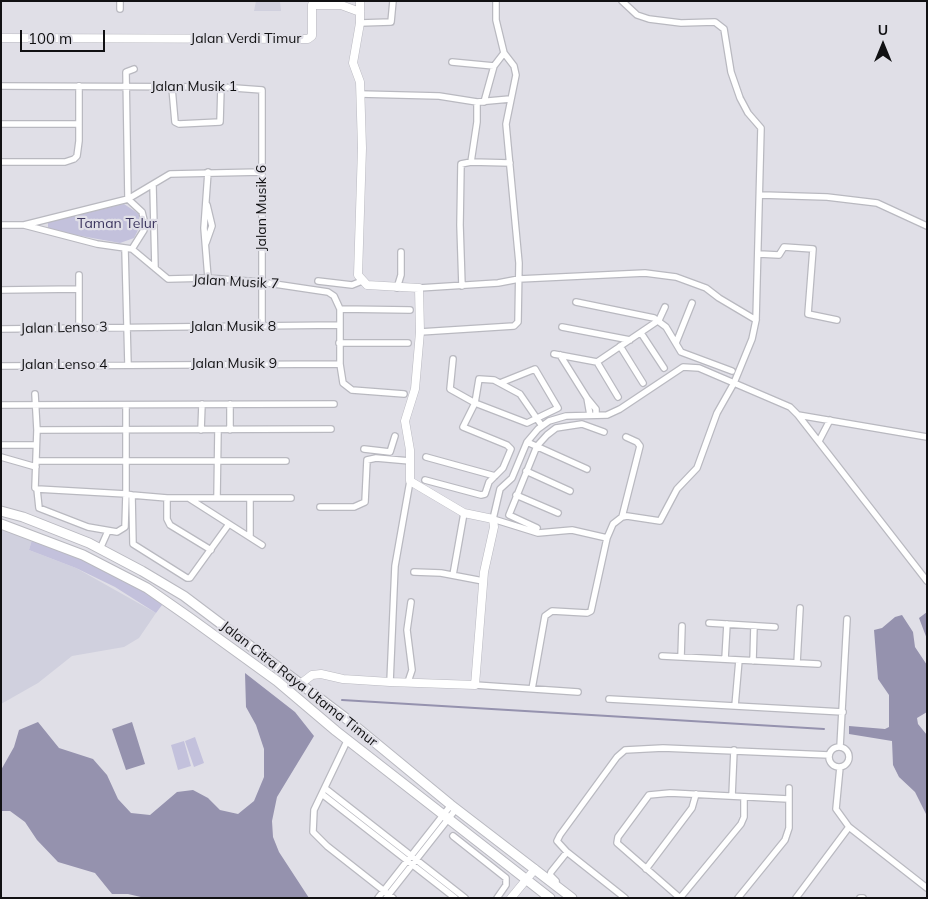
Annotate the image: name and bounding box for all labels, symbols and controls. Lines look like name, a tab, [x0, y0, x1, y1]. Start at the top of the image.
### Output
scale bar	[22, 20, 108, 52]
north arrow	[858, 20, 908, 70]
text: U	[878, 21, 888, 39]
text: 100 m	[28, 29, 72, 48]
street label: Jalan Verdi Timur	[191, 31, 301, 47]
street label: Jalan Musik 1	[151, 79, 237, 95]
street label: Jalan Musik 6	[254, 165, 270, 251]
park label: Taman Telur	[77, 216, 157, 232]
street label: Jalan Musik 7	[193, 271, 279, 293]
street label: Jalan Lenso 3	[20, 319, 108, 337]
street label: Jalan Musik 8	[190, 319, 276, 335]
street label: Jalan Musik 9	[191, 356, 277, 372]
street label: Jalan Lenso 4	[21, 357, 107, 373]
street label: Jalan Citra Raya Utama Timur	[217, 618, 381, 750]

